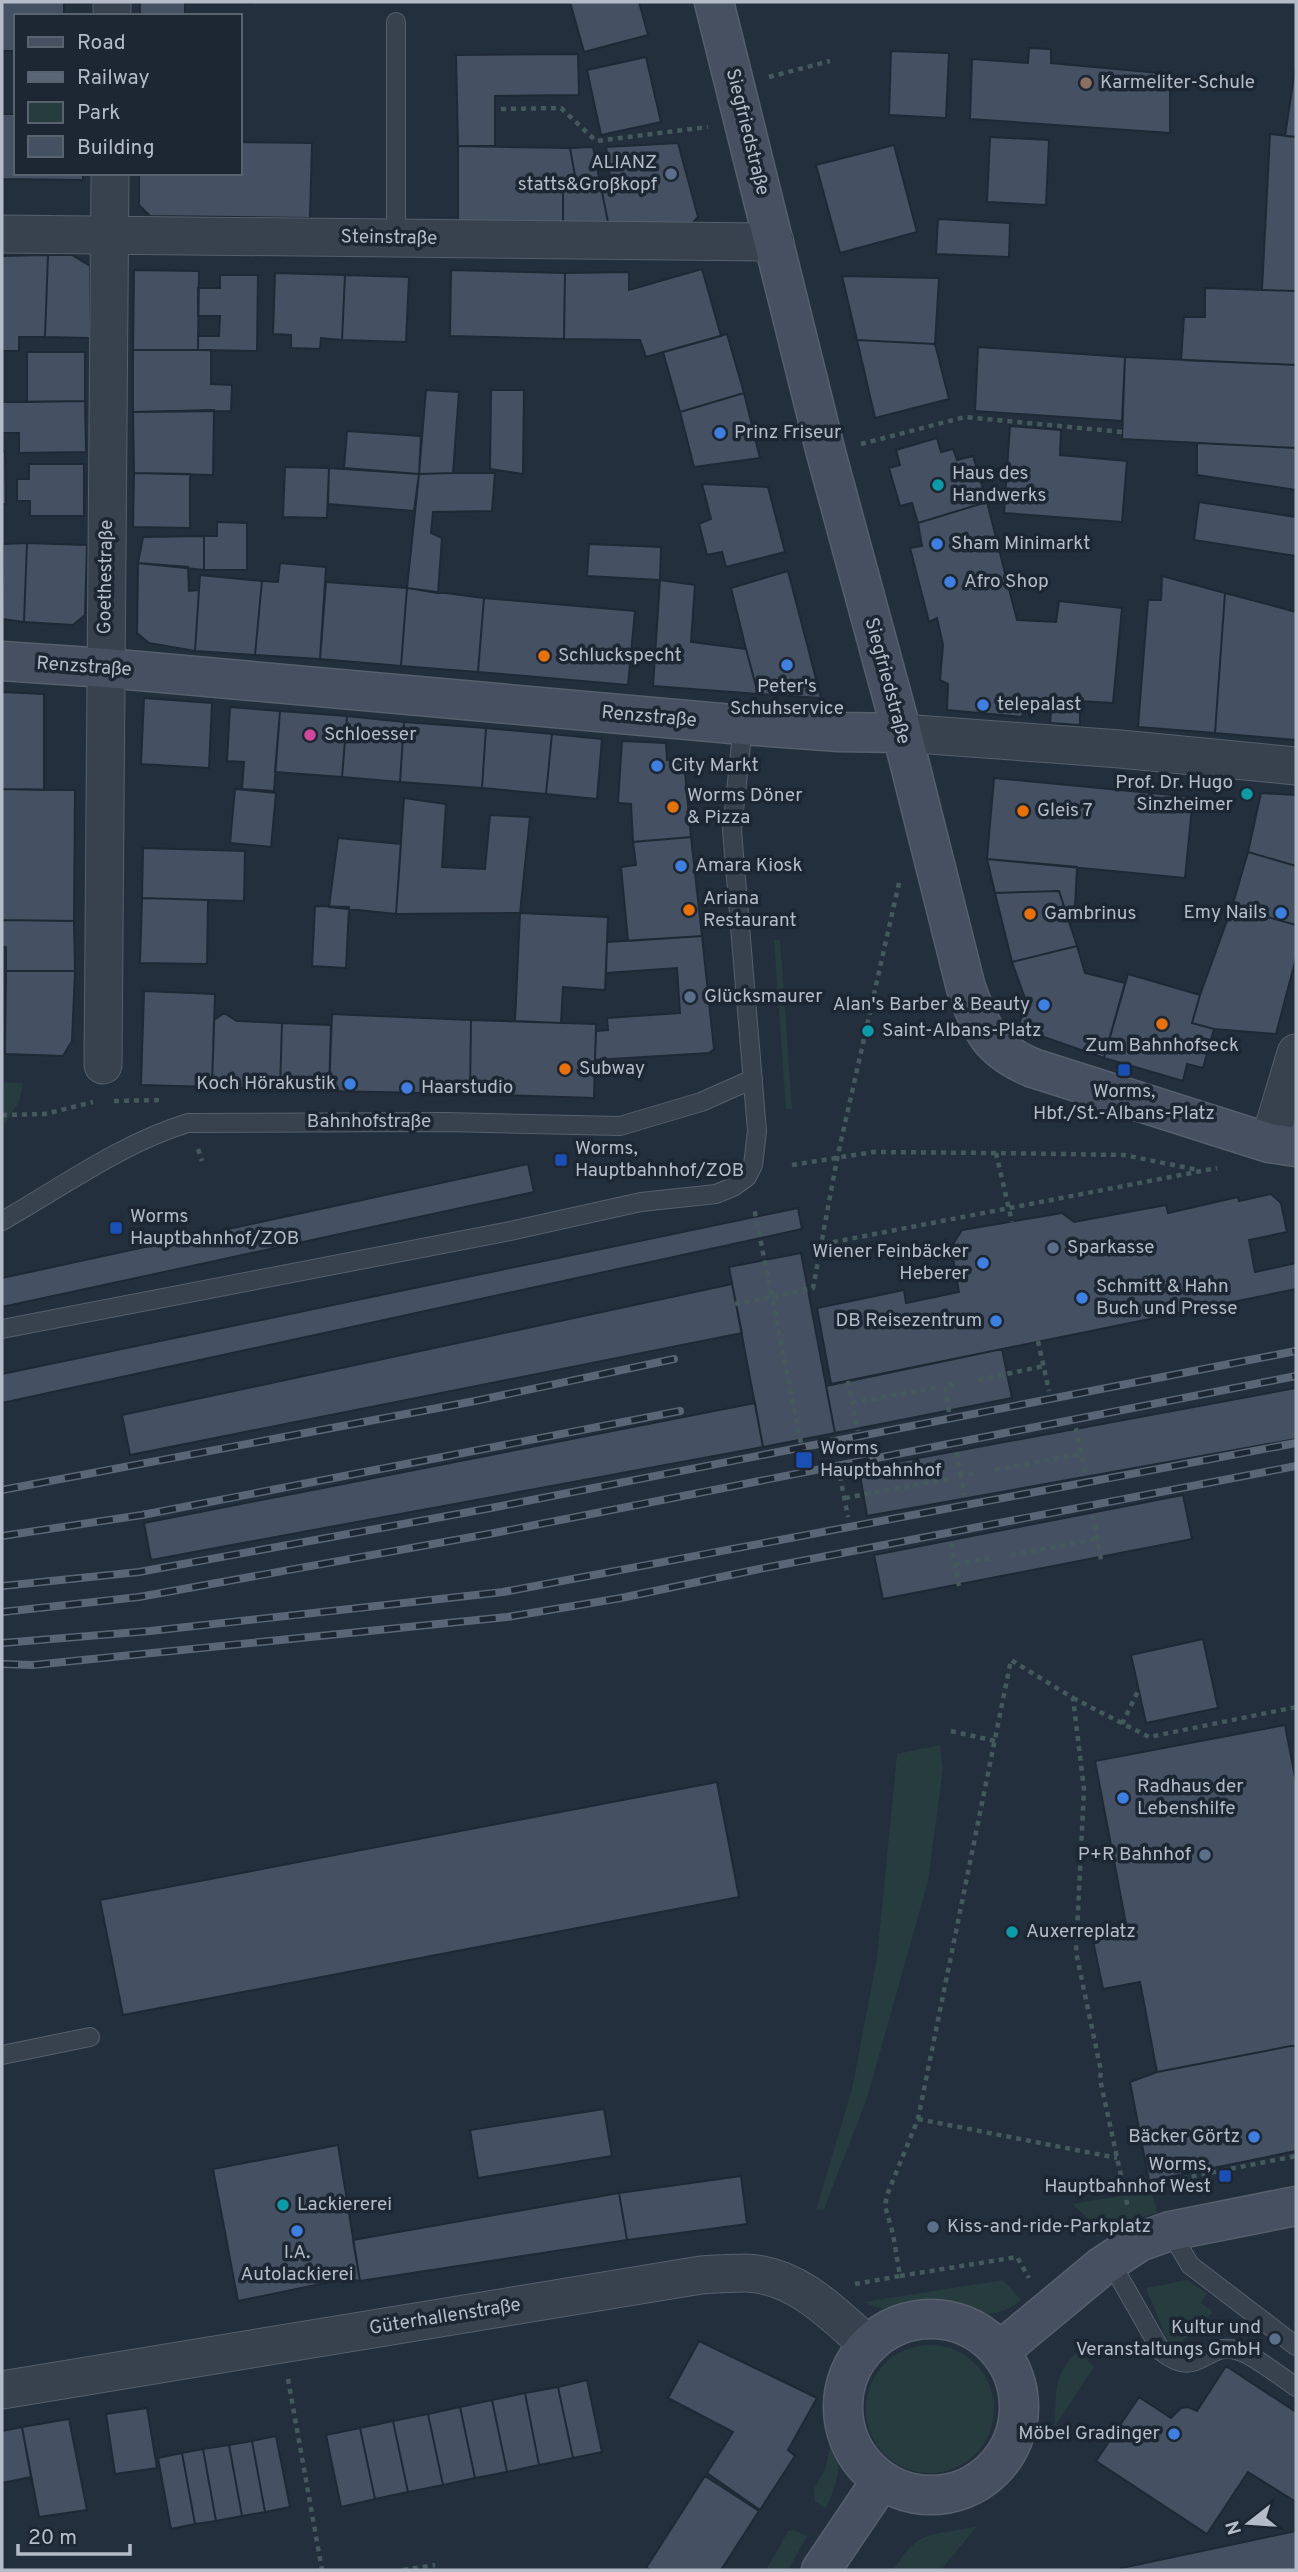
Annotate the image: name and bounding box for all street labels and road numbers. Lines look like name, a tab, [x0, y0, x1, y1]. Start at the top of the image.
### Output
street label: Siegfriedstraße	[720, 66, 774, 198]
street label: Steinstraße	[340, 225, 438, 251]
street label: Goethestraße	[93, 519, 119, 635]
street label: Siegfriedstraße	[859, 615, 915, 747]
street label: Renzstraße	[36, 652, 132, 682]
street label: Renzstraße	[600, 701, 698, 733]
street label: Bahnhofstraße	[307, 1110, 431, 1134]
street label: Güterhallenstraße	[367, 2293, 523, 2341]

